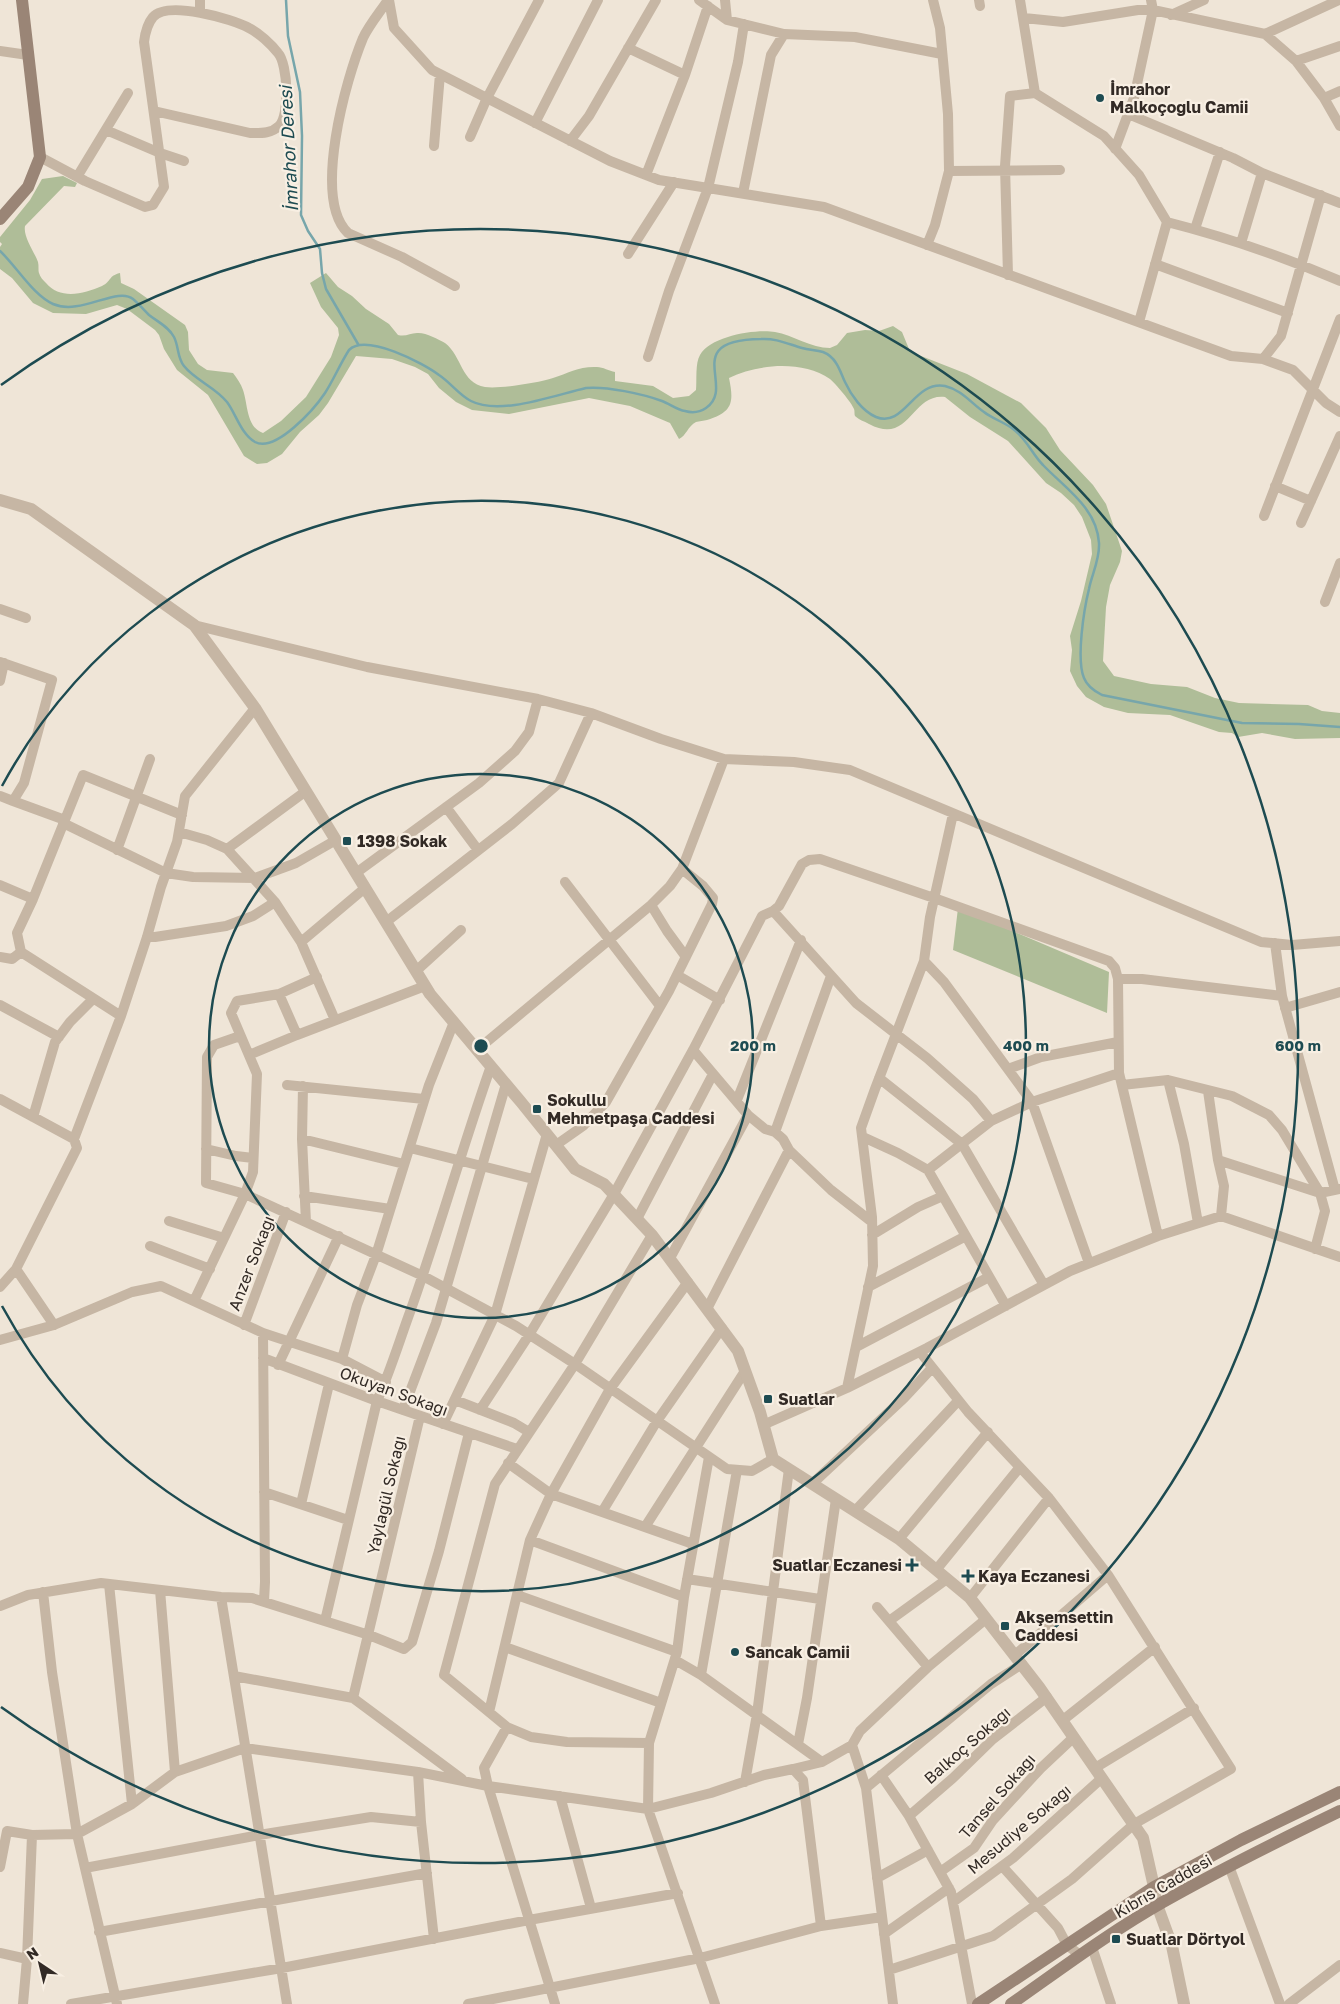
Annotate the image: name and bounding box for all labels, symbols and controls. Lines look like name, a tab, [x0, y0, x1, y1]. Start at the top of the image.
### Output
place label: İmrahor Malkoçoğlu Camii	[1110, 79, 1248, 117]
water label: İmrahor Deresi	[274, 83, 302, 213]
marker: İmrahor Malkoçoğlu Camii	[1094, 92, 1106, 104]
place label: 1398 Sokak	[357, 831, 448, 851]
marker: 1398 Sokak	[341, 835, 353, 847]
text: 200 m	[730, 1036, 776, 1054]
text: 400 m	[1003, 1036, 1049, 1054]
text: 600 m	[1275, 1036, 1321, 1054]
centre of rings	[472, 1037, 490, 1055]
place label: Sokullu Mehmetpaşa Caddesi	[547, 1090, 715, 1128]
marker: Sokullu Mehmetpaşa Caddesi	[531, 1103, 543, 1115]
street label: Anzer Sokağı	[224, 1213, 278, 1313]
street label: Okuyan Sokağı	[337, 1362, 451, 1420]
place label: Suatlar	[778, 1389, 835, 1409]
marker: Suatlar	[762, 1393, 774, 1405]
street label: Yaylagül Sokağı	[363, 1434, 409, 1556]
place label: Suatlar Eczanesi	[772, 1555, 902, 1575]
marker: Suatlar Eczanesi	[906, 1559, 918, 1571]
place label: Kaya Eczanesi	[978, 1566, 1090, 1586]
marker: Kaya Eczanesi	[962, 1570, 974, 1582]
place label: Akşemsettin Caddesi	[1015, 1607, 1113, 1645]
marker: Akşemsettin Caddesi	[999, 1620, 1011, 1632]
place label: Sancak Camii	[745, 1642, 850, 1662]
marker: Sancak Camii	[729, 1646, 741, 1658]
street label: Balkoç Sokağı	[920, 1702, 1014, 1788]
street label: Tansel Sokağı	[955, 1749, 1039, 1843]
street label: Mesudiye Sokağı	[963, 1780, 1075, 1878]
street label: Kıbrıs Caddesi	[1110, 1850, 1216, 1922]
place label: Suatlar Dörtyol	[1126, 1929, 1246, 1949]
marker: Suatlar Dörtyol	[1110, 1933, 1122, 1945]
north arrow	[15, 1939, 65, 1989]
text: N	[23, 1943, 41, 1963]

